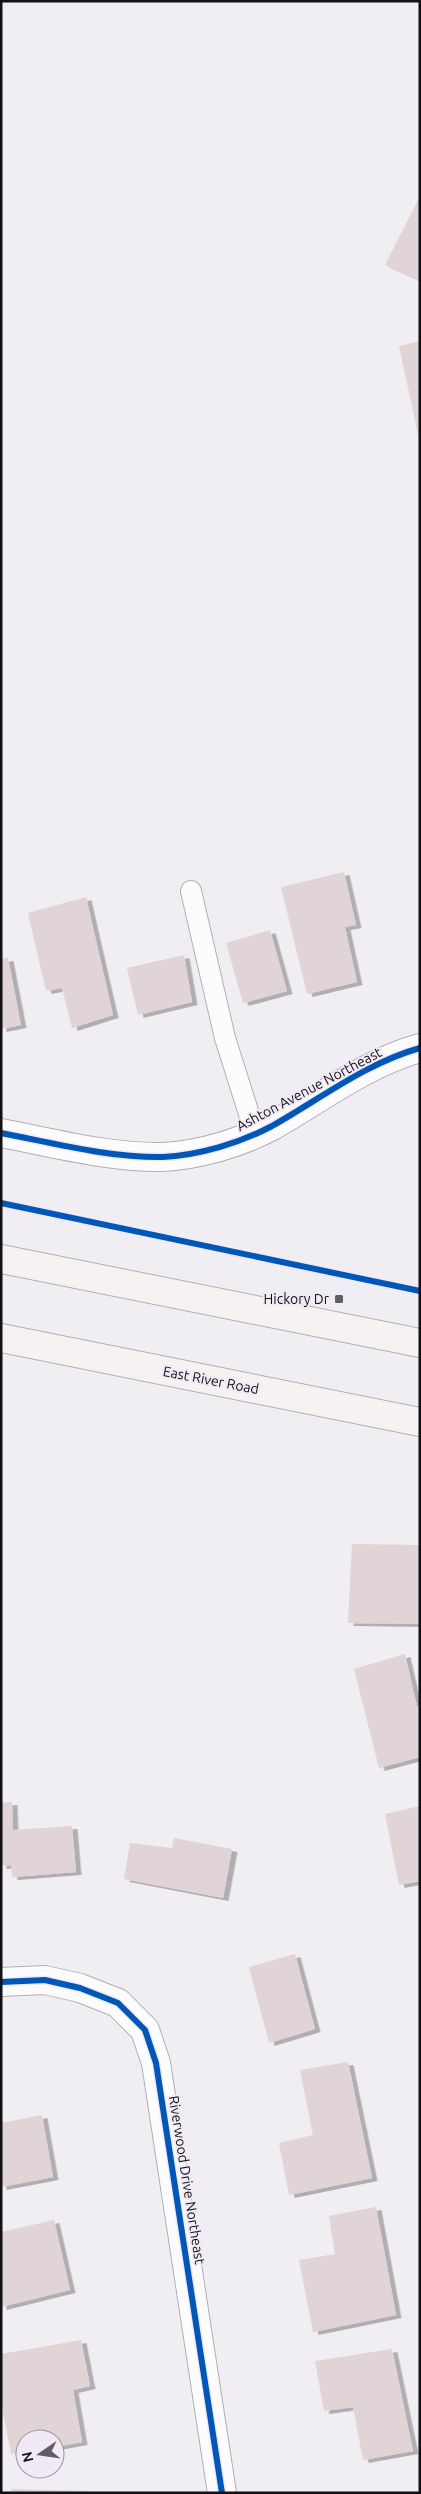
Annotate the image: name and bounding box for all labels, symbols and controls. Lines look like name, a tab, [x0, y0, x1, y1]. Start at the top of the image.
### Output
street label: Ashton Avenue Northeast	[234, 1044, 385, 1134]
place label: Hickory Dr	[264, 1291, 330, 1307]
marker: Hickory Dr	[333, 1293, 345, 1305]
street label: East River Road	[162, 1363, 260, 1397]
street label: Riverwood Drive Northeast	[166, 2094, 208, 2266]
north arrow	[15, 2429, 65, 2479]
text: N	[18, 2450, 36, 2464]

